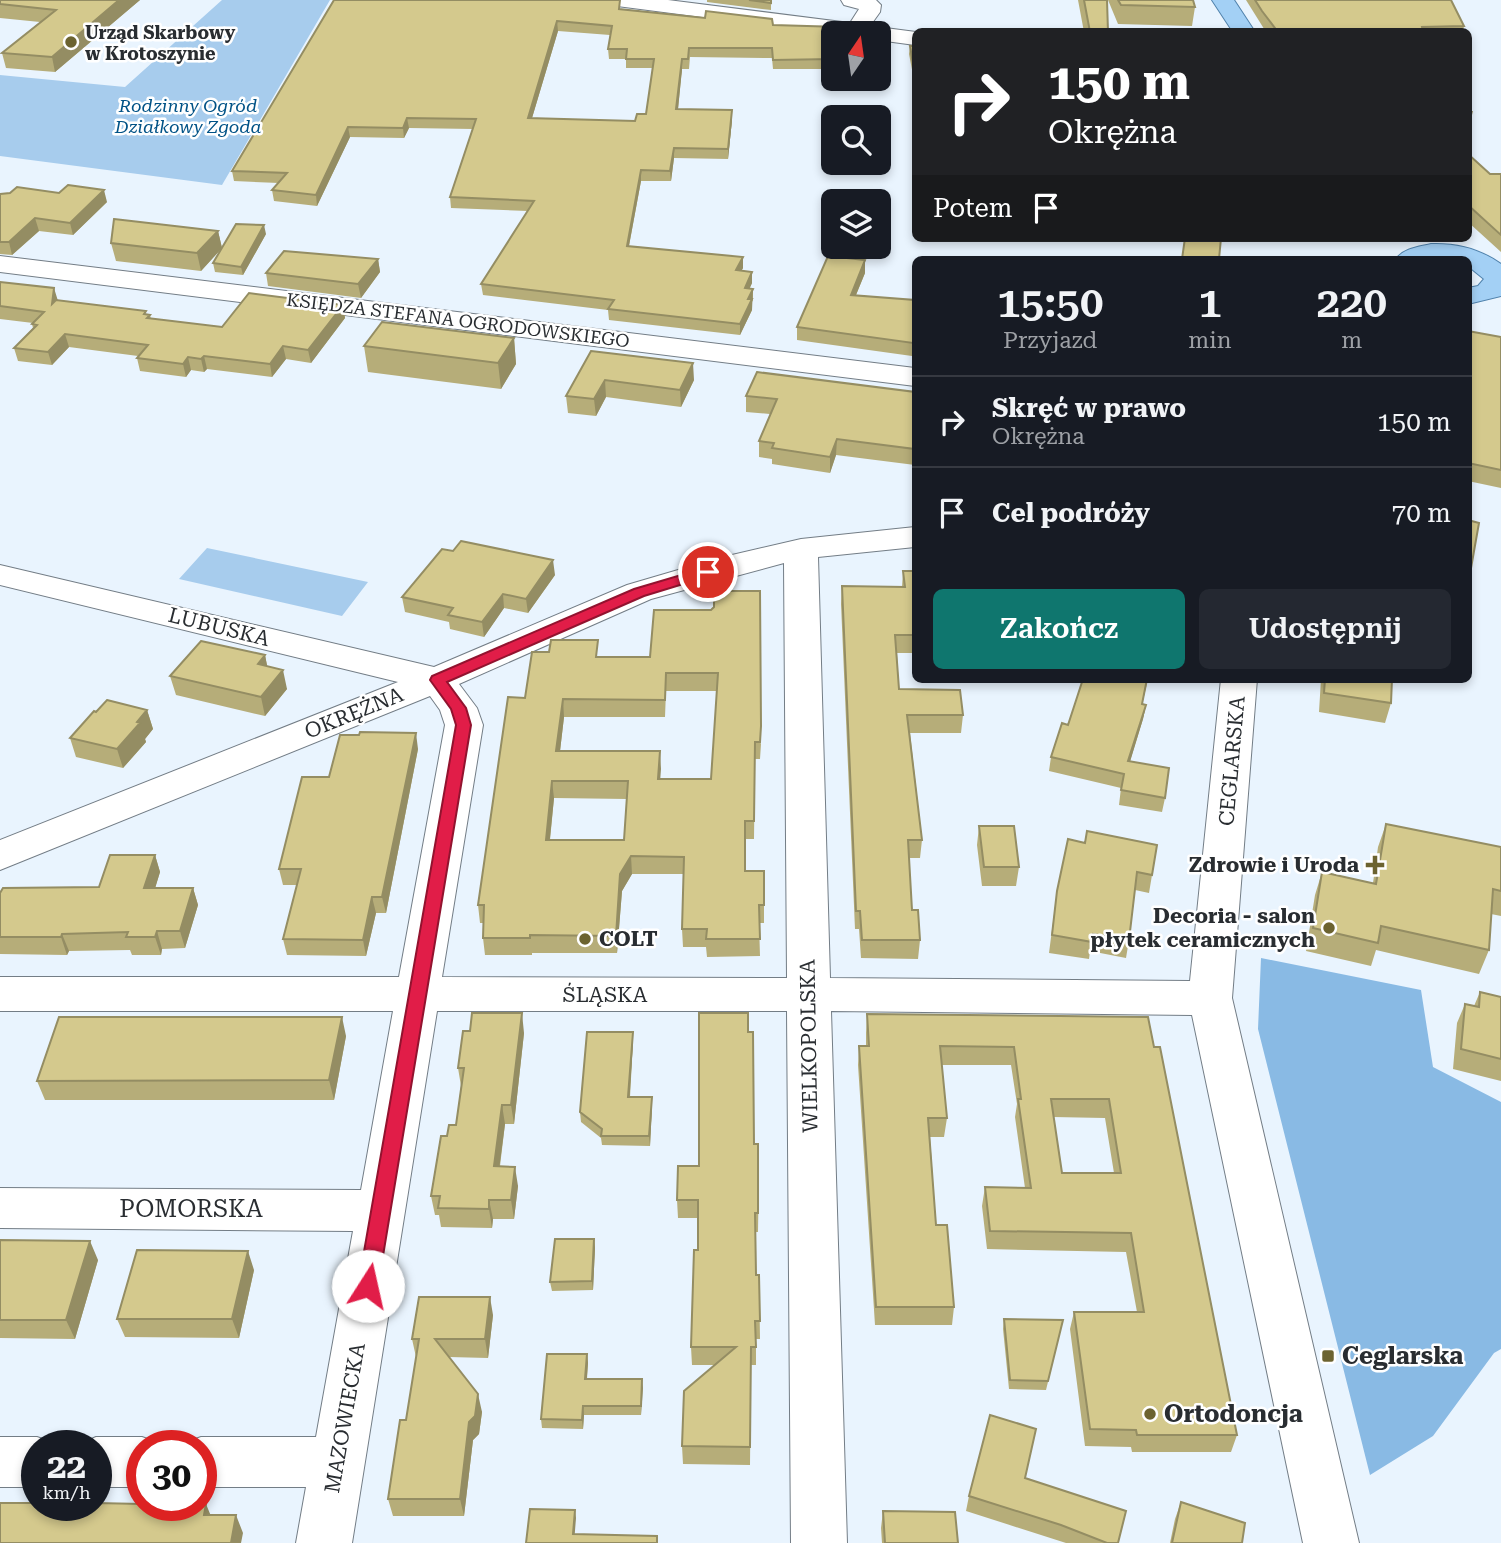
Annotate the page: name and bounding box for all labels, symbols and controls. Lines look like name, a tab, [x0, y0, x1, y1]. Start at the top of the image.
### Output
north arrow	[821, 21, 891, 91]
map controls	[821, 21, 891, 259]
place label: Urząd Skarbowy w Krotoszynie	[85, 22, 236, 64]
marker: Urząd Skarbowy w Krotoszynie	[63, 34, 79, 50]
text: 150 m	[1048, 54, 1190, 111]
icon: right	[933, 56, 1024, 147]
park label: Rodzinny Ogród Działkowy Zgoda	[114, 95, 261, 137]
button: search	[821, 105, 891, 175]
text: Okrężna	[1048, 113, 1177, 151]
button: layers	[821, 189, 891, 259]
icon: arrive	[1027, 189, 1065, 227]
text: Potem	[933, 193, 1013, 223]
text: 15:50	[997, 278, 1103, 327]
text: 1	[1198, 278, 1222, 327]
text: 220	[1316, 278, 1387, 327]
street label: KSIĘDZA STEFANA OGRODOWSKIEGO	[285, 289, 631, 351]
text: Przyjazd	[1003, 327, 1097, 354]
text: min	[1188, 327, 1232, 354]
text: m	[1341, 327, 1362, 354]
text: Skręć w prawo	[992, 393, 1186, 423]
icon: right	[933, 403, 971, 441]
text: 150 m	[1377, 407, 1451, 437]
text: Okrężna	[992, 423, 1085, 450]
icon: arrive	[933, 494, 971, 532]
text: Cel podróży	[992, 498, 1150, 528]
text: 70 m	[1392, 498, 1451, 528]
pin	[678, 542, 738, 602]
icon: arrive	[689, 553, 727, 591]
button: Zakończ	[933, 589, 1185, 669]
button: Udostępnij	[1199, 589, 1451, 669]
street label: LUBUSKA	[166, 603, 272, 651]
street label: OKRĘŻNA	[301, 682, 407, 744]
street label: CEGLARSKA	[1214, 695, 1250, 827]
place label: Zdrowie i Uroda	[1189, 853, 1360, 877]
marker: Zdrowie i Uroda	[1365, 855, 1385, 875]
place label: Decoria - salon płytek ceramicznych	[1091, 904, 1315, 952]
marker: Decoria - salon płytek ceramicznych	[1321, 920, 1337, 936]
place label: COLT	[599, 927, 658, 951]
marker: COLT	[577, 931, 593, 947]
street label: WIELKOPOLSKA	[795, 959, 823, 1133]
street label: ŚLĄSKA	[563, 982, 648, 1007]
street label: POMORSKA	[119, 1195, 263, 1223]
position arrow	[331, 1249, 405, 1323]
street label: MAZOWIECKA	[320, 1341, 370, 1495]
place label: Ceglarska	[1342, 1342, 1463, 1370]
marker: Ceglarska	[1320, 1348, 1336, 1364]
place label: Ortodoncja	[1164, 1400, 1303, 1428]
marker: Ortodoncja	[1142, 1406, 1158, 1422]
speed limit sign: 30	[126, 1430, 217, 1521]
text: 22	[47, 1446, 86, 1487]
text: km/h	[42, 1482, 91, 1503]

